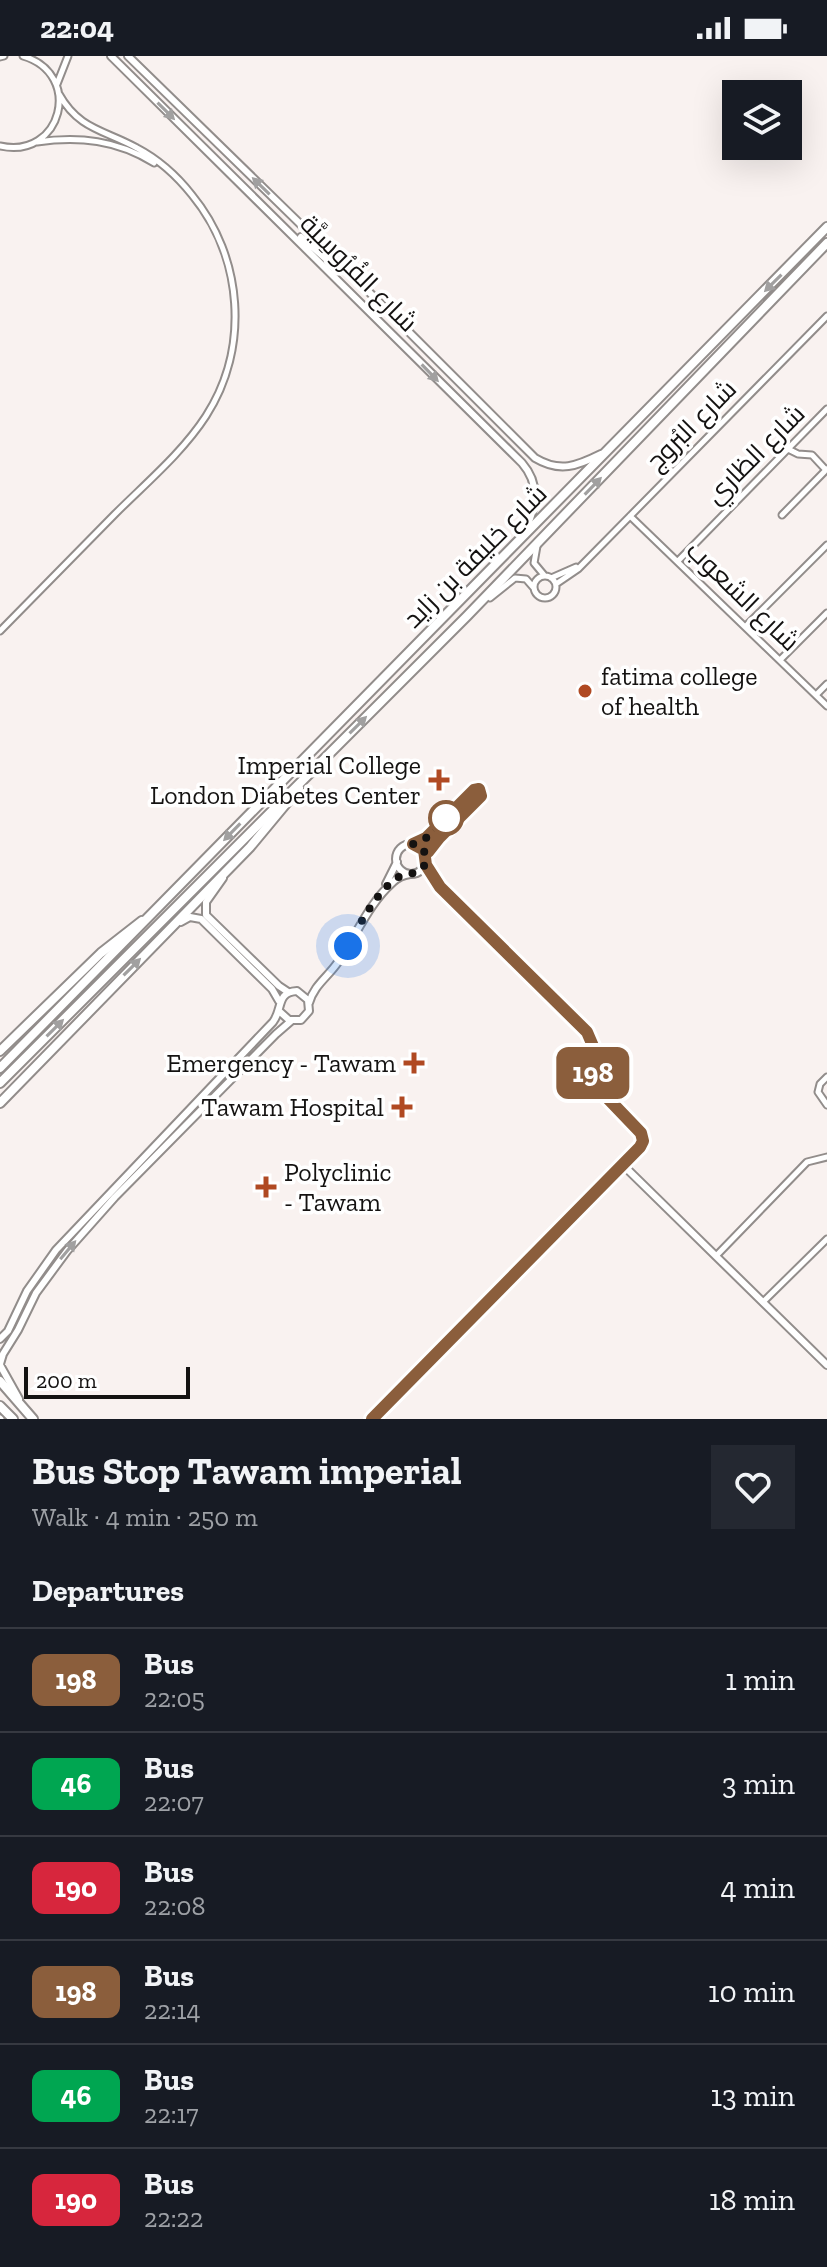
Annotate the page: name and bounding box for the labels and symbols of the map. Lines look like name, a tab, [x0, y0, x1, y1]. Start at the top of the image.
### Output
one-way arrow	[156, 101, 175, 120]
one-way arrow	[252, 177, 271, 196]
street label: شارع الفُرُوسِيَّة	[293, 208, 424, 339]
one-way arrow	[764, 273, 783, 292]
one-way arrow	[420, 363, 438, 382]
street label: شارع البُروج	[639, 373, 744, 478]
street label: شارع الظاري	[699, 398, 814, 513]
one-way arrow	[584, 477, 602, 496]
street label: شارع خليفة بن زايد	[397, 478, 554, 635]
street label: شارع الشعوب	[679, 534, 806, 659]
place label: fatima college of health	[601, 660, 758, 722]
marker: fatima college of health	[576, 682, 594, 700]
one-way arrow	[348, 716, 366, 735]
place label: Imperial College London Diabetes Center	[150, 749, 421, 811]
marker: Imperial College London Diabetes Center	[428, 769, 450, 791]
unlabelled marker	[429, 801, 463, 835]
one-way arrow	[224, 822, 242, 841]
your location	[328, 926, 368, 966]
one-way arrow	[122, 958, 141, 976]
one-way arrow	[45, 1019, 64, 1038]
place label: Emergency - Tawam	[166, 1047, 397, 1079]
line badge: 198	[547, 1047, 639, 1099]
marker: Emergency - Tawam	[403, 1052, 425, 1074]
place label: Tawam Hospital	[201, 1091, 384, 1123]
marker: Tawam Hospital	[391, 1096, 413, 1118]
place label: Polyclinic - Tawam	[284, 1156, 392, 1218]
marker: Polyclinic - Tawam	[255, 1176, 277, 1198]
one-way arrow	[59, 1241, 76, 1261]
scale bar	[24, 1363, 190, 1399]

